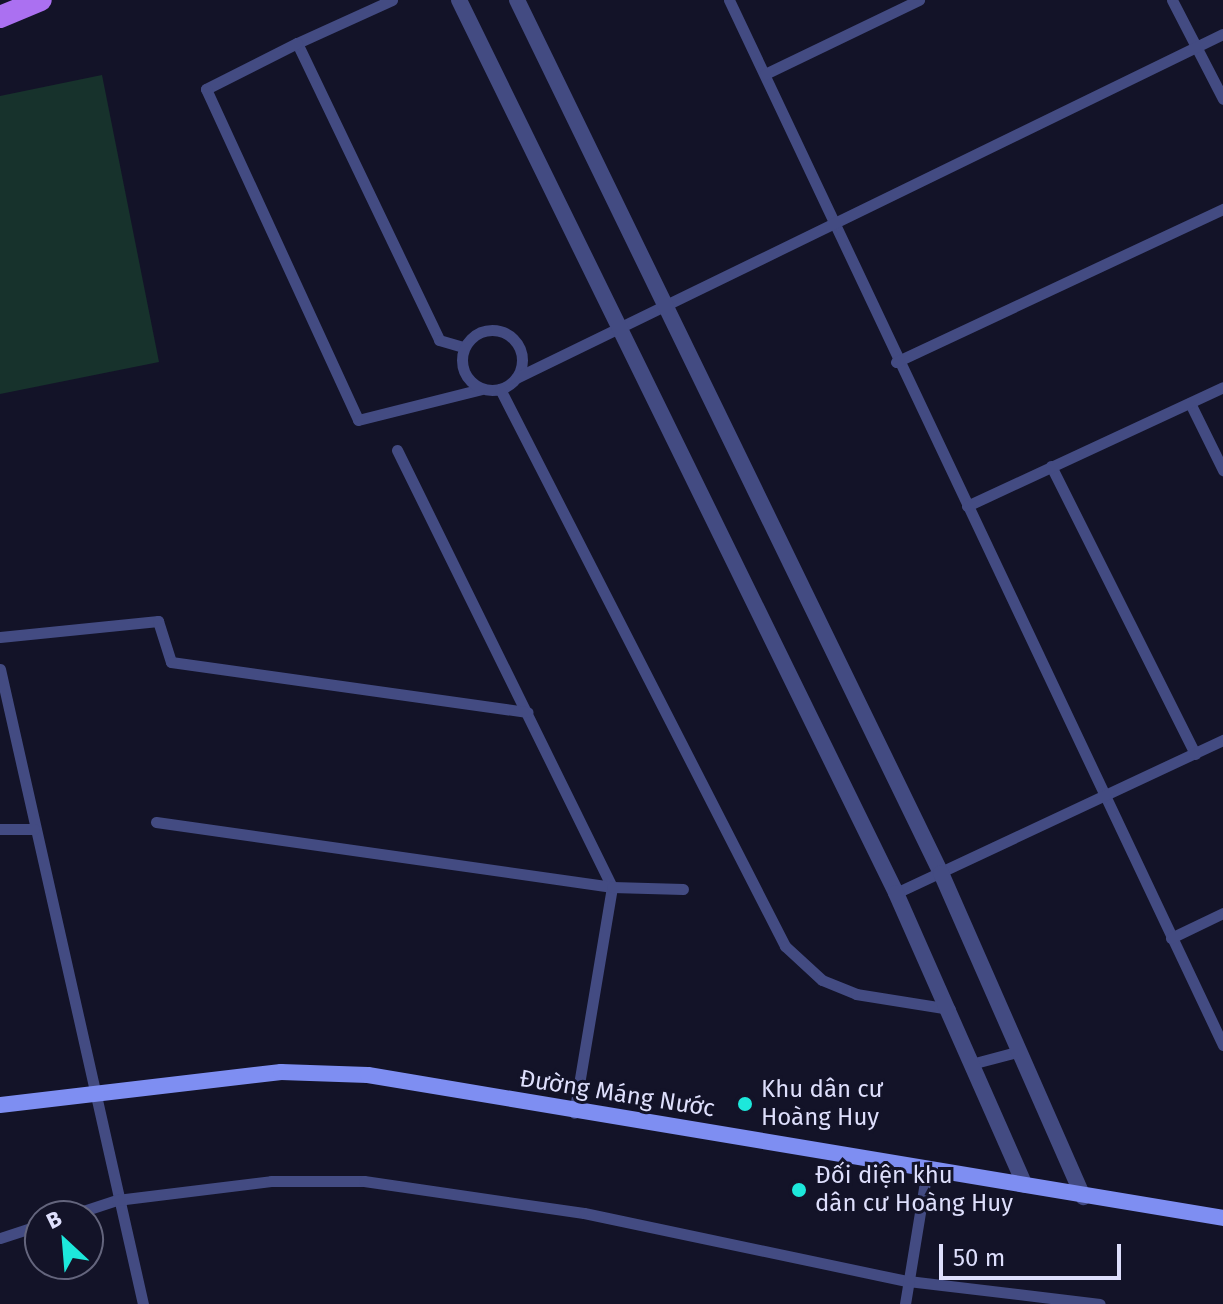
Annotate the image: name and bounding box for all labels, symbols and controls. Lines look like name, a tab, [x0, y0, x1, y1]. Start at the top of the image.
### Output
street label: Đường Máng Nước	[517, 1064, 717, 1124]
place label: Khu dân cư Hoàng Huy	[761, 1076, 883, 1132]
marker: Khu dân cư Hoàng Huy	[736, 1095, 754, 1113]
place label: Đối diện khu dân cư Hoàng Huy	[815, 1162, 1013, 1218]
marker: Đối diện khu dân cư Hoàng Huy	[790, 1181, 808, 1199]
north arrow	[24, 1200, 104, 1280]
text: B	[42, 1205, 66, 1235]
scale bar	[943, 1228, 1125, 1278]
text: 50 m	[953, 1244, 1005, 1272]

